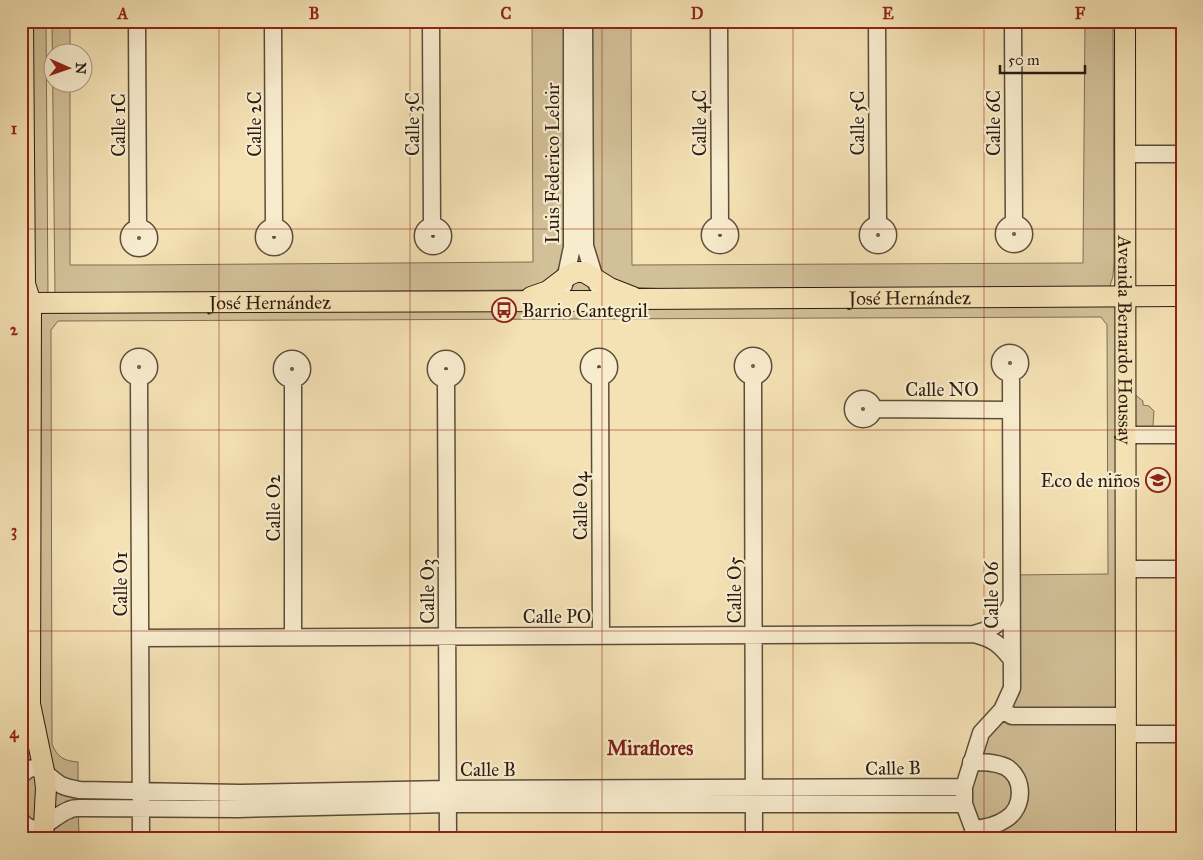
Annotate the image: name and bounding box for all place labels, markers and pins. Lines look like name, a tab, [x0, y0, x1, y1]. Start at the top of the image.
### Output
bus stop icon: Barrio Cantegril	[491, 297, 517, 323]
place label: Barrio Cantegril	[522, 299, 649, 323]
school or university icon: Eco de niños	[1145, 467, 1171, 493]
place label: Eco de niños	[1041, 469, 1140, 492]

